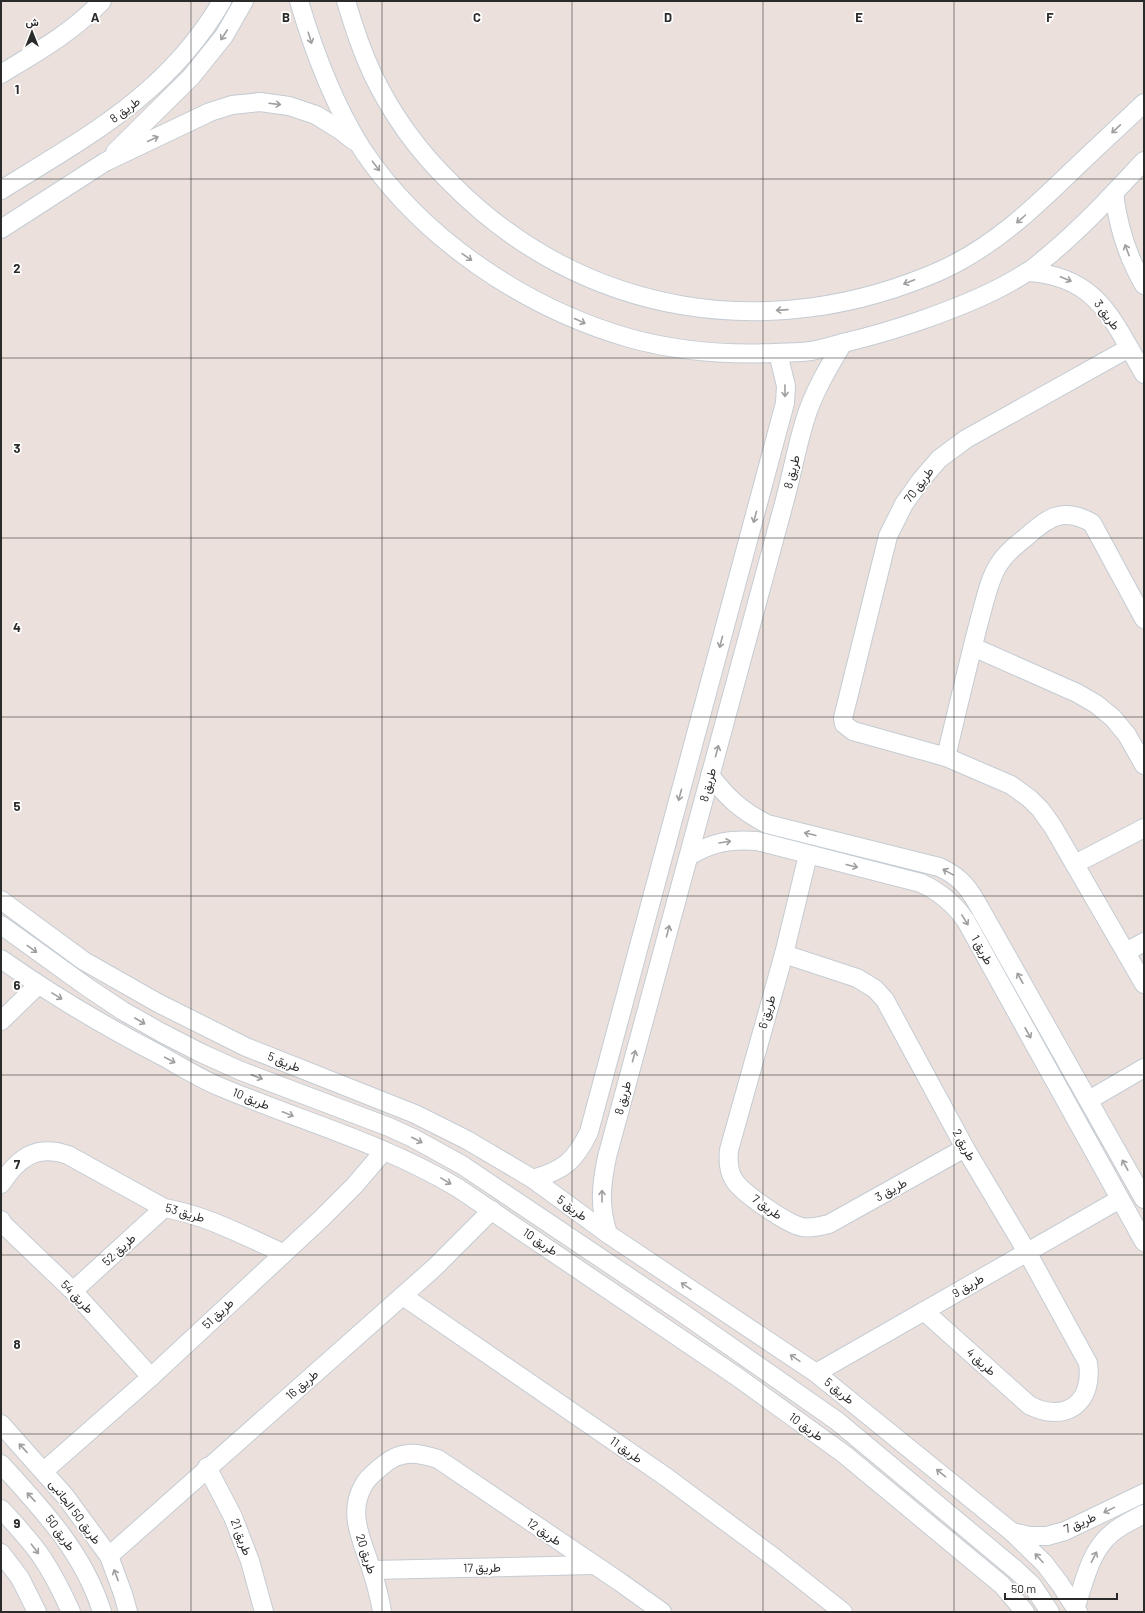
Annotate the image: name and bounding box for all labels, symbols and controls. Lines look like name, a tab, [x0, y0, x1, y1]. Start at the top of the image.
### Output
text: A	[91, 9, 100, 25]
text: B	[282, 9, 290, 25]
text: C	[473, 9, 481, 25]
text: D	[664, 9, 672, 25]
text: E	[855, 9, 863, 25]
text: F	[1046, 9, 1054, 25]
north arrow	[12, 12, 52, 52]
text: ش	[25, 15, 39, 29]
one-way arrow	[220, 29, 228, 40]
one-way arrow	[307, 32, 314, 45]
text: 1	[15, 81, 19, 97]
street label: طريق 8	[107, 93, 144, 127]
one-way arrow	[268, 100, 281, 108]
one-way arrow	[1111, 125, 1121, 134]
one-way arrow	[146, 135, 158, 142]
one-way arrow	[371, 160, 380, 171]
one-way arrow	[1016, 214, 1026, 223]
one-way arrow	[1122, 245, 1130, 257]
one-way arrow	[461, 253, 472, 261]
text: 2	[13, 260, 21, 276]
one-way arrow	[1060, 276, 1072, 284]
one-way arrow	[903, 279, 915, 287]
street label: طريق 3	[1090, 297, 1124, 334]
one-way arrow	[776, 306, 789, 314]
one-way arrow	[574, 317, 586, 325]
one-way arrow	[782, 384, 789, 397]
text: 3	[13, 440, 21, 456]
street label: طريق 8	[780, 453, 804, 490]
street label: طريق 70	[900, 464, 938, 506]
one-way arrow	[751, 510, 758, 523]
text: 4	[13, 619, 21, 635]
one-way arrow	[717, 636, 725, 649]
one-way arrow	[714, 745, 721, 758]
street label: طريق 8	[696, 766, 720, 804]
one-way arrow	[676, 788, 683, 801]
text: 5	[13, 798, 21, 814]
one-way arrow	[804, 830, 817, 838]
one-way arrow	[718, 838, 731, 846]
one-way arrow	[845, 862, 858, 870]
one-way arrow	[943, 868, 955, 875]
one-way arrow	[961, 914, 969, 926]
one-way arrow	[665, 925, 672, 938]
street label: طريق 1	[967, 932, 997, 968]
one-way arrow	[27, 945, 38, 953]
one-way arrow	[1016, 972, 1024, 984]
text: 6	[14, 977, 21, 993]
one-way arrow	[51, 992, 62, 1000]
street label: طريق 6	[755, 993, 779, 1031]
one-way arrow	[134, 1018, 146, 1025]
one-way arrow	[1025, 1027, 1033, 1039]
street label: طريق 5	[265, 1048, 303, 1076]
one-way arrow	[631, 1050, 638, 1063]
one-way arrow	[164, 1057, 176, 1065]
one-way arrow	[251, 1074, 263, 1082]
street label: طريق 8	[611, 1079, 635, 1117]
street label: طريق 10	[230, 1084, 272, 1114]
one-way arrow	[281, 1111, 293, 1118]
street label: طريق 2	[949, 1126, 979, 1164]
one-way arrow	[411, 1137, 423, 1144]
text: 7	[14, 1156, 21, 1172]
one-way arrow	[1121, 1159, 1128, 1171]
street label: طريق 3	[872, 1175, 910, 1205]
one-way arrow	[440, 1177, 452, 1185]
one-way arrow	[598, 1190, 606, 1203]
street label: طريق 7	[749, 1191, 785, 1223]
street label: طريق 5	[554, 1192, 591, 1225]
street label: طريق 53	[163, 1200, 207, 1226]
street label: طريق 10	[519, 1225, 561, 1260]
street label: طريق 52	[99, 1230, 139, 1270]
street label: طريق 9	[949, 1270, 987, 1301]
street label: طريق 54	[57, 1277, 97, 1317]
one-way arrow	[681, 1282, 692, 1290]
street label: طريق 51	[199, 1295, 237, 1333]
text: 8	[13, 1336, 21, 1352]
street label: طريق 4	[963, 1345, 999, 1380]
one-way arrow	[789, 1354, 800, 1362]
street label: طريق 16	[282, 1366, 322, 1404]
street label: طريق 5	[821, 1374, 857, 1408]
street label: طريق 10	[786, 1409, 827, 1445]
street label: طريق 11	[607, 1433, 646, 1467]
one-way arrow	[18, 1443, 28, 1453]
one-way arrow	[935, 1469, 946, 1478]
street label: طريق 50 الجانبى	[46, 1477, 104, 1547]
one-way arrow	[26, 1491, 35, 1502]
one-way arrow	[1103, 1507, 1115, 1514]
street label: طريق 7	[1061, 1509, 1099, 1537]
street label: طريق 50	[42, 1512, 78, 1554]
text: 9	[14, 1515, 21, 1531]
street label: طريق 12	[524, 1515, 565, 1549]
street label: طريق 21	[227, 1516, 255, 1558]
street label: طريق 20	[352, 1532, 380, 1576]
one-way arrow	[31, 1544, 40, 1555]
one-way arrow	[1091, 1551, 1098, 1563]
one-way arrow	[1034, 1553, 1044, 1563]
street label: طريق 17	[463, 1560, 501, 1576]
one-way arrow	[111, 1569, 119, 1581]
scale bar	[1005, 1575, 1117, 1601]
text: 50 m	[1011, 1581, 1036, 1595]

